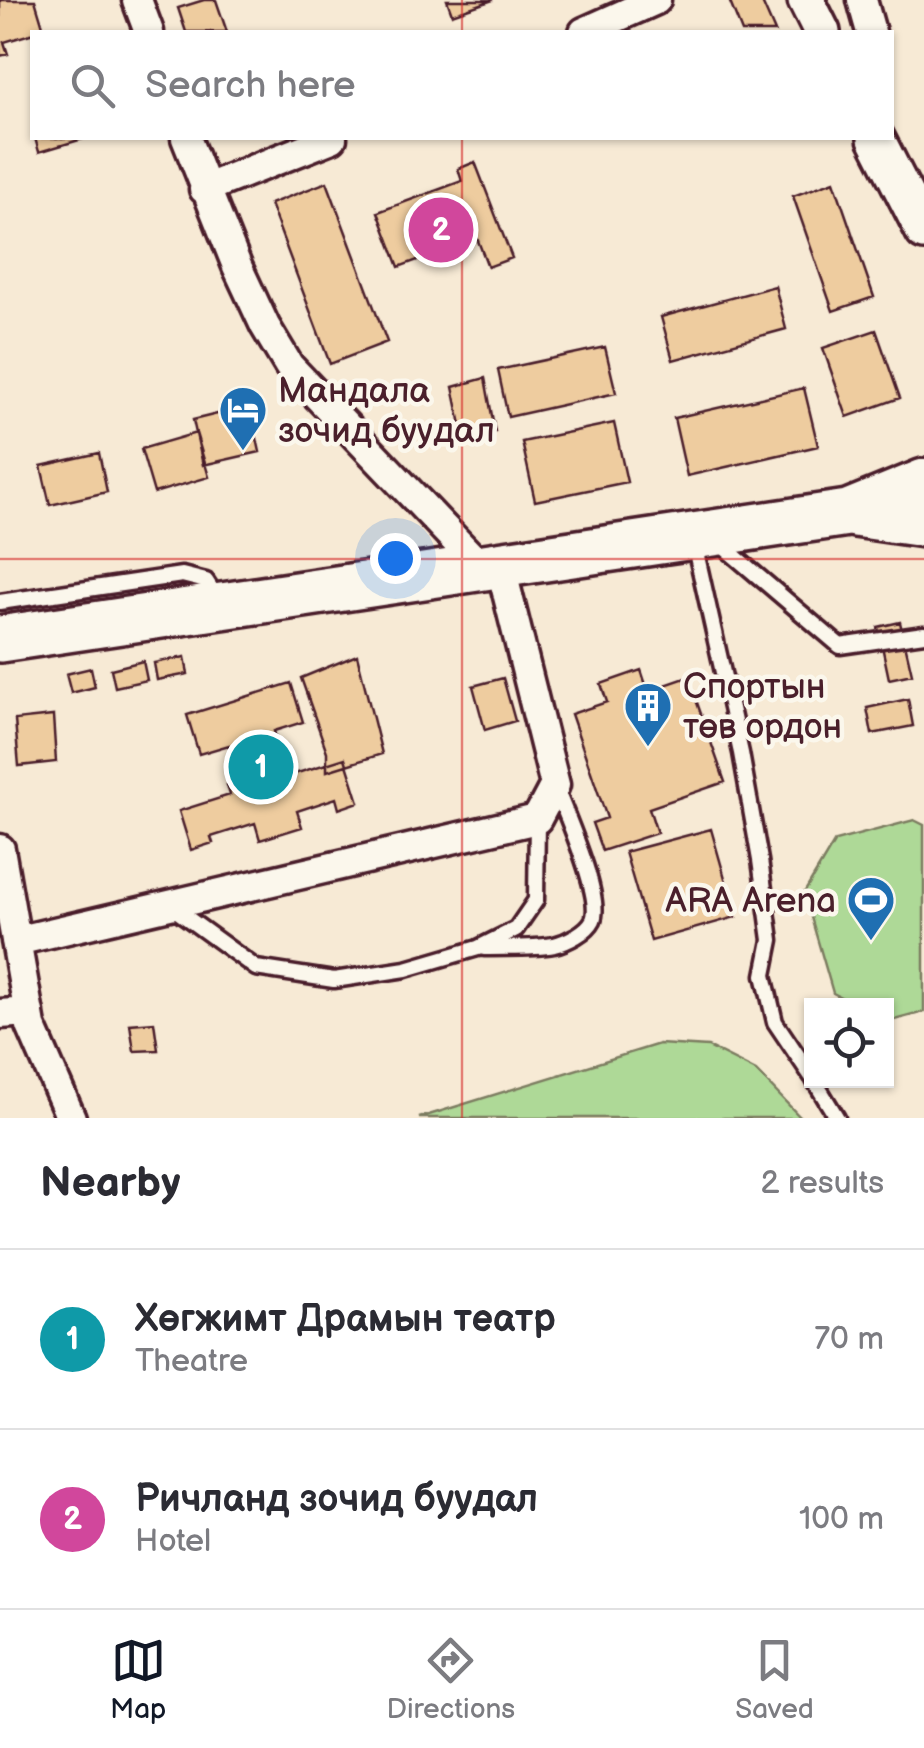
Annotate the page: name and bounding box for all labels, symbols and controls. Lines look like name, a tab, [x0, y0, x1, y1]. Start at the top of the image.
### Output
search box	[30, 30, 894, 140]
icon: search	[65, 58, 120, 113]
text: Search here	[145, 63, 356, 108]
pin: 2	[408, 192, 474, 268]
place label: Мандала зочид буудал	[278, 370, 495, 453]
hotel icon: Мандала зочид буудал	[217, 384, 269, 452]
your location	[370, 533, 421, 584]
place label: Спортын төв ордон	[683, 666, 842, 749]
building icon: Спортын төв ордон	[622, 680, 674, 748]
pin: 1	[228, 730, 294, 804]
sports icon: ARA Arena	[845, 874, 897, 942]
place label: ARA Arena	[665, 880, 836, 923]
map controls	[804, 998, 894, 1088]
button: locate	[804, 998, 894, 1088]
text: Nearby	[40, 1158, 180, 1209]
text: 2 results	[760, 1164, 884, 1203]
text: Хөгжимт Драмын театр	[135, 1297, 556, 1342]
text: 1	[66, 1320, 79, 1359]
text: 70 m	[814, 1320, 884, 1359]
text: Theatre	[135, 1342, 248, 1381]
text: Ричланд зочид буудал	[135, 1477, 538, 1522]
text: 2	[63, 1500, 82, 1539]
text: 100 m	[799, 1500, 884, 1539]
text: Hotel	[135, 1522, 211, 1561]
tab: Map	[110, 1633, 166, 1726]
tab: Directions	[386, 1633, 515, 1726]
tab: Saved	[735, 1633, 814, 1726]

